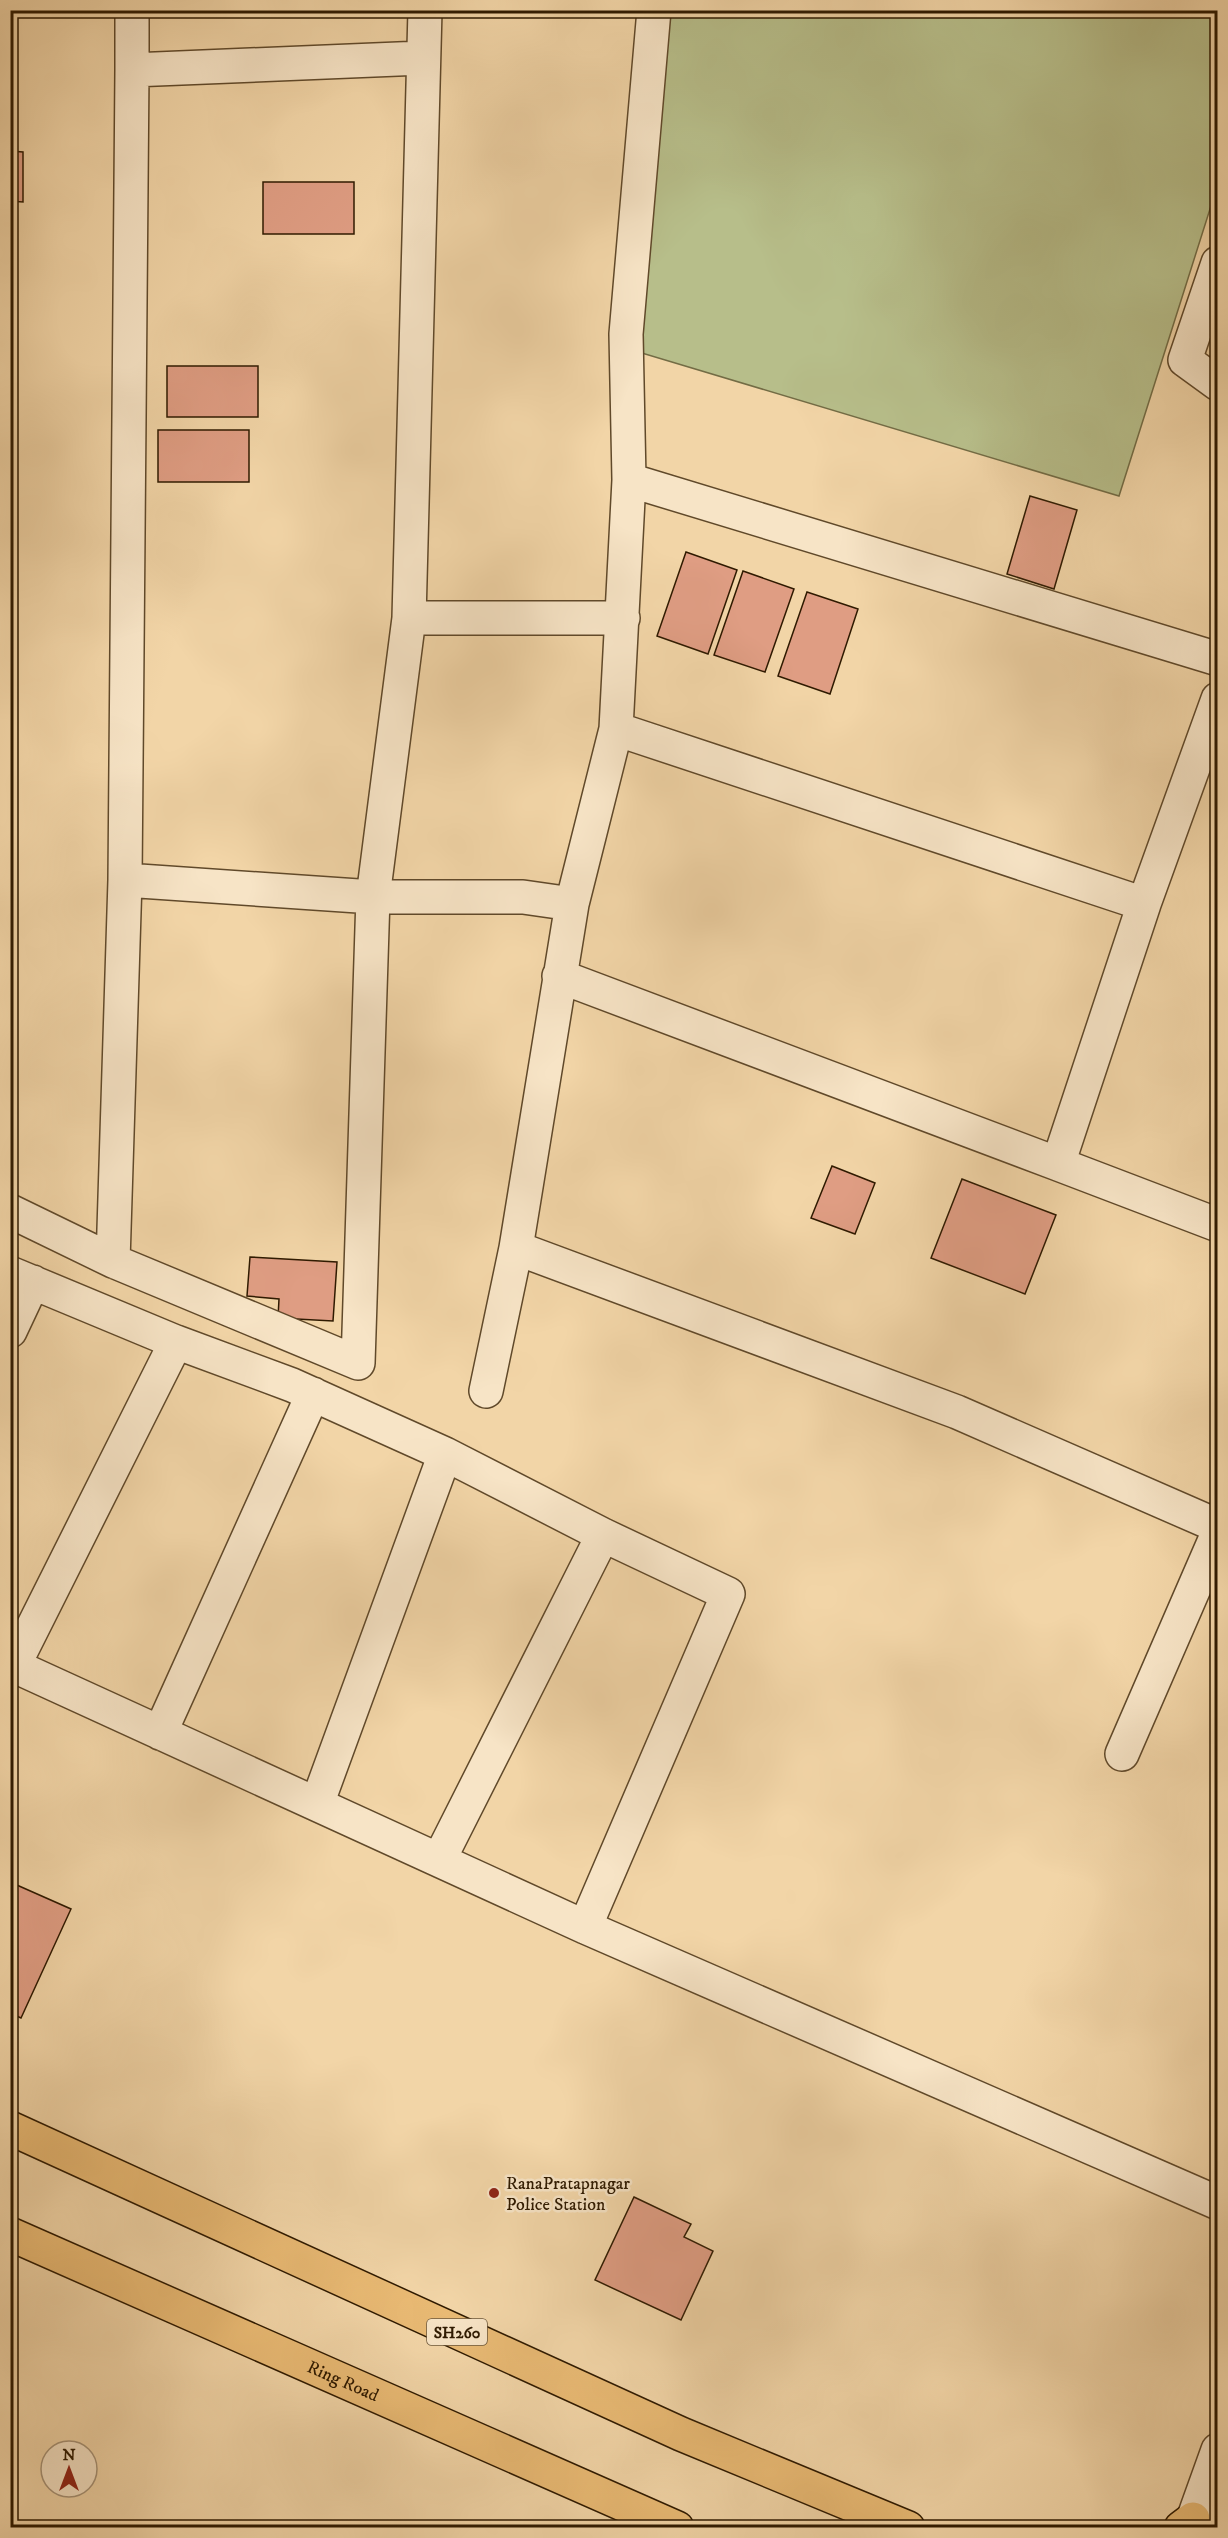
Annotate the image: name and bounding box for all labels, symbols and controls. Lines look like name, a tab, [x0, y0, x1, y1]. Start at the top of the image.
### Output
place label: RanaPratapnagar Police Station	[506, 2173, 630, 2216]
marker: RanaPratapnagar Police Station	[487, 2186, 501, 2200]
road number: SH260	[427, 2319, 487, 2345]
street label: Ring Road	[303, 2356, 382, 2407]
north arrow	[39, 2439, 99, 2499]
text: N	[62, 2445, 76, 2465]

